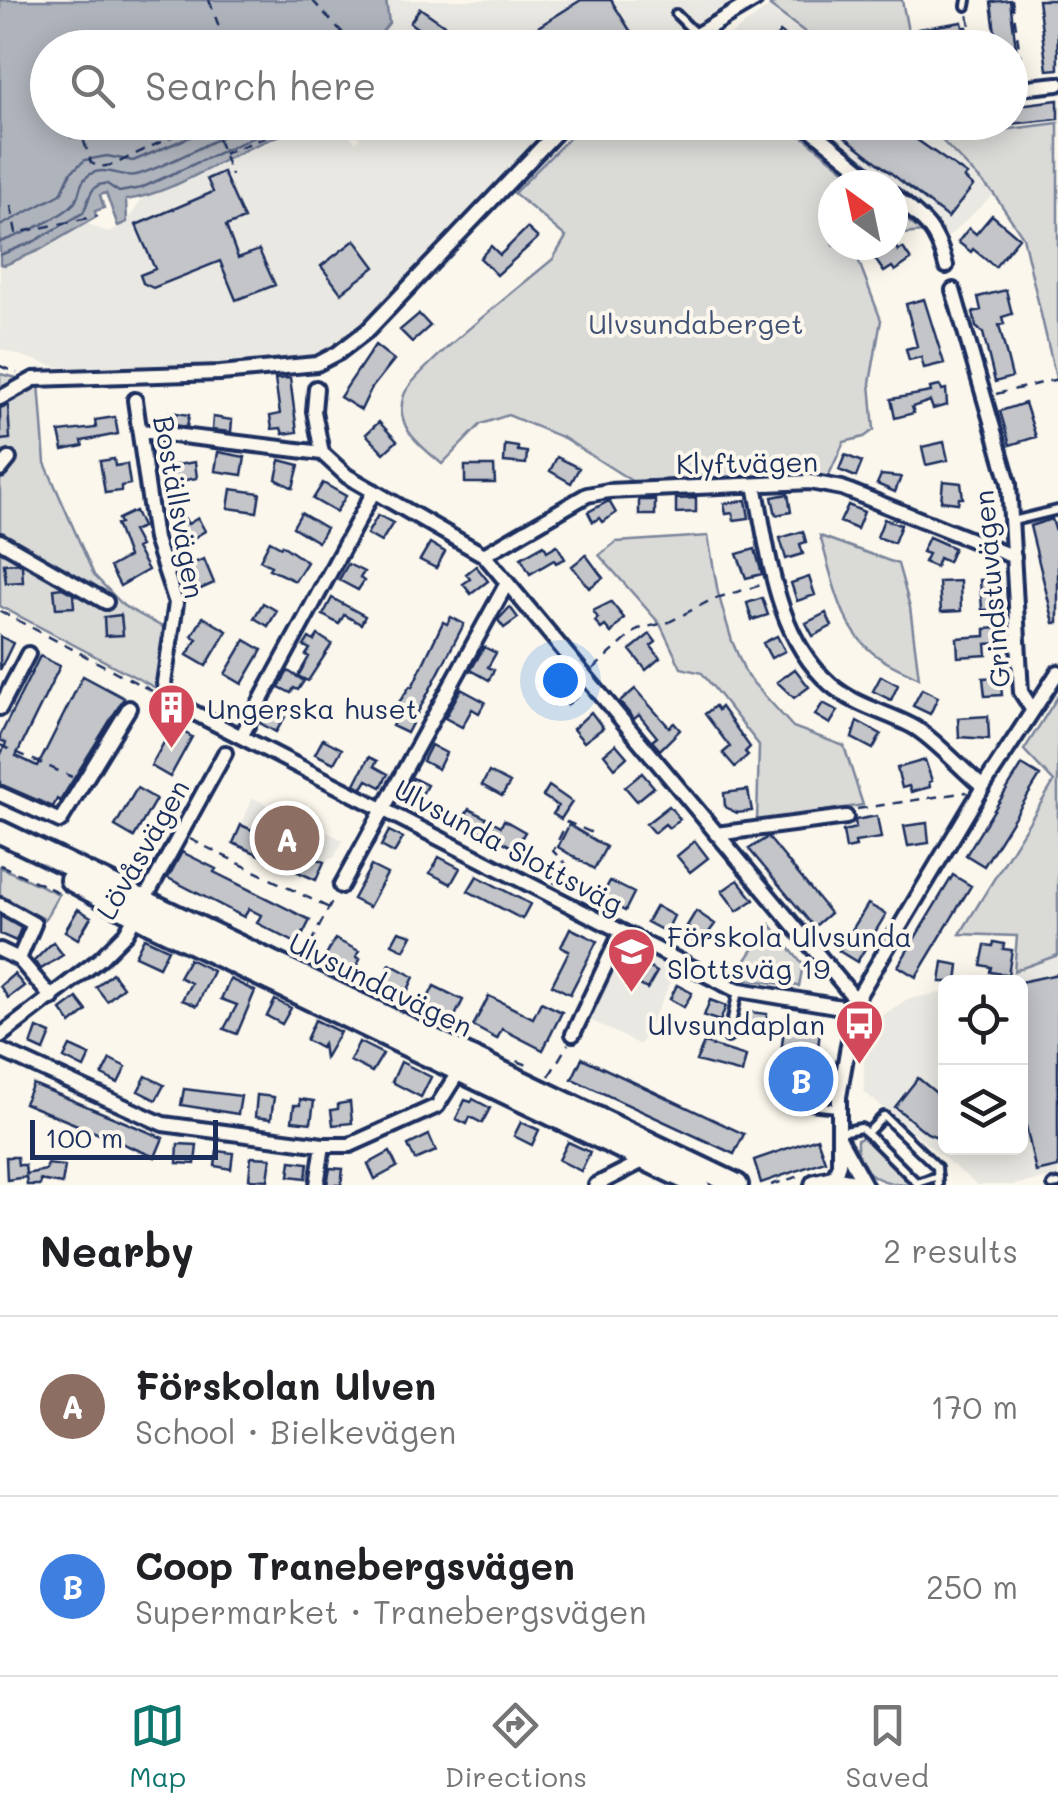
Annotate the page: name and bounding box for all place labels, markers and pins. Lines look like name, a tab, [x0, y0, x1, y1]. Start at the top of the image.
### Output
building icon: Ungerska huset	[146, 682, 198, 750]
place label: Ungerska huset	[207, 690, 418, 726]
pin: A	[254, 800, 320, 876]
place label: Förskola Ulvsunda Slottsväg 19	[667, 918, 912, 986]
school or university icon: Förskola Ulvsunda Slottsväg 19	[606, 926, 658, 994]
bus stop icon: Ulvsundaplan	[834, 998, 886, 1066]
place label: Ulvsundaplan	[648, 1006, 825, 1042]
pin: B	[768, 1042, 834, 1116]

